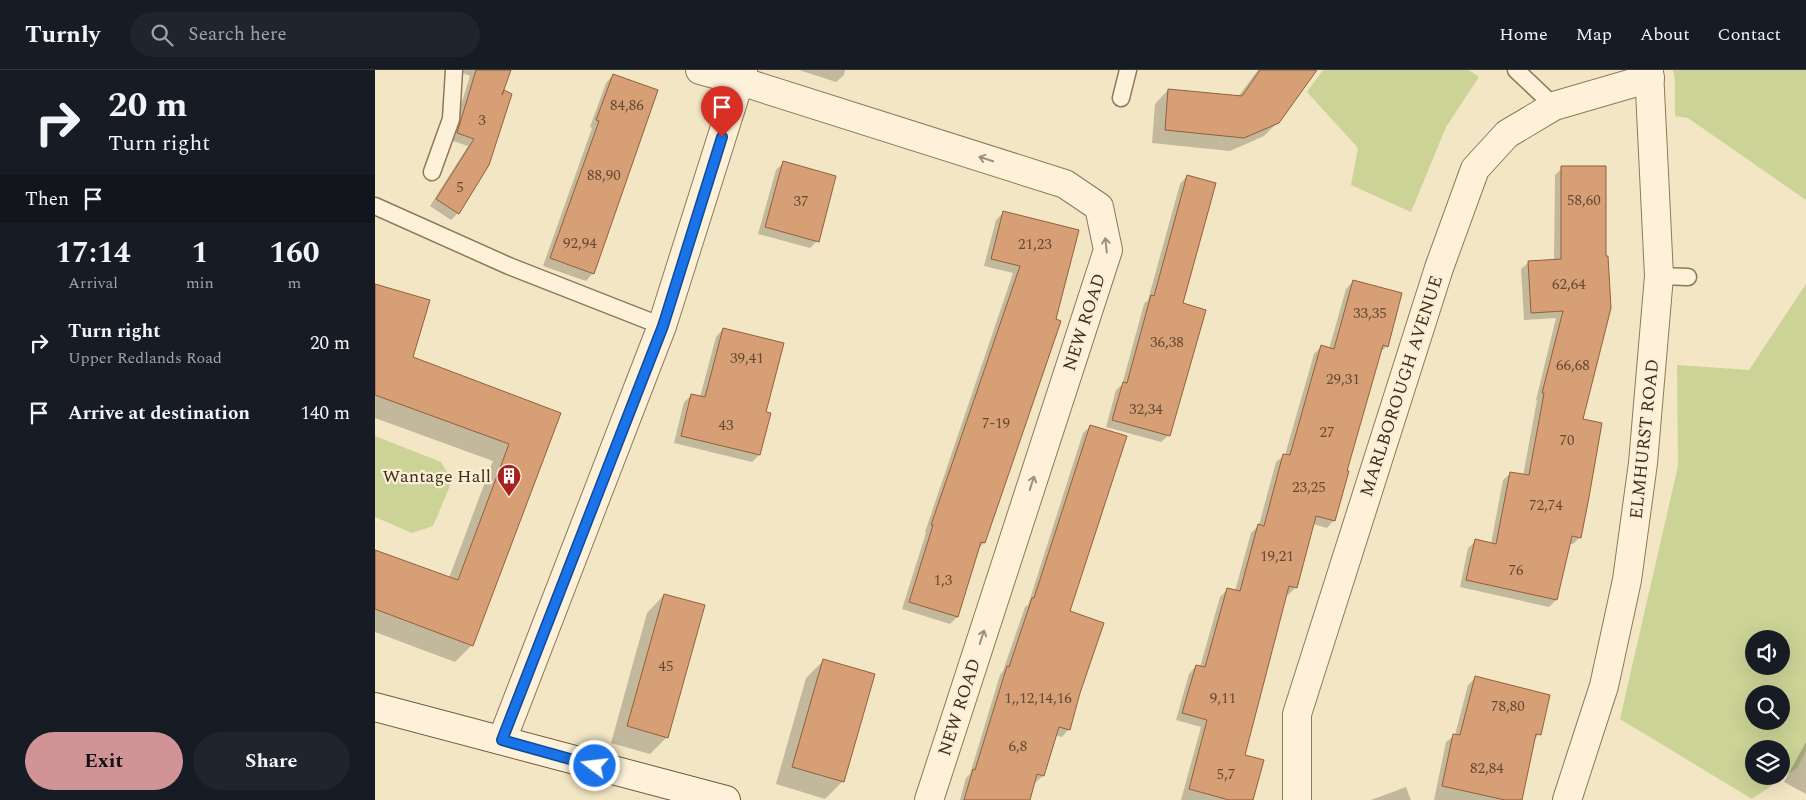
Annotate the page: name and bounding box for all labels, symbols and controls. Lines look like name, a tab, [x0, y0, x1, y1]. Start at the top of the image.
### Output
search box	[130, 12, 480, 57]
text: Turnly	[25, 17, 100, 53]
text: Search here	[188, 20, 287, 49]
icon: search	[148, 21, 176, 49]
text: Home	[1499, 21, 1548, 48]
text: Map	[1576, 21, 1612, 48]
text: About	[1640, 21, 1690, 48]
text: Contact	[1718, 21, 1781, 48]
text: 20 m	[108, 79, 188, 132]
pin	[701, 86, 743, 137]
icon: right	[25, 90, 90, 155]
icon: arrive	[708, 93, 736, 121]
house number: 84,86	[610, 94, 644, 117]
house number: 3	[478, 109, 486, 132]
text: Turn right	[108, 127, 210, 160]
one-way arrow	[978, 154, 994, 164]
house number: 88,90	[587, 164, 621, 187]
house number: 5	[456, 176, 464, 199]
text: Then	[25, 185, 69, 214]
icon: arrive	[79, 185, 107, 213]
house number: 58,60	[1567, 189, 1601, 212]
house number: 37	[793, 190, 809, 213]
text: 17:14	[55, 230, 131, 276]
text: 1	[191, 230, 208, 276]
text: 160	[269, 230, 320, 276]
house number: 92,94	[563, 232, 597, 255]
house number: 21,23	[1018, 233, 1052, 256]
one-way arrow	[1101, 237, 1111, 253]
street label: NEW ROAD	[1056, 270, 1113, 375]
text: Arrival	[68, 271, 118, 295]
text: min	[186, 271, 214, 295]
text: m	[288, 271, 301, 295]
street label: MARLBOROUGH AVENUE	[1353, 272, 1450, 500]
house number: 62,64	[1552, 273, 1586, 296]
house number: 33,35	[1353, 302, 1387, 325]
text: Turn right	[68, 317, 161, 346]
icon: right	[25, 329, 53, 357]
text: 20 m	[310, 329, 350, 358]
house number: 36,38	[1150, 331, 1184, 354]
text: Upper Redlands Road	[68, 346, 222, 370]
house number: 39,41	[730, 347, 764, 370]
house number: 66,68	[1556, 354, 1590, 377]
street label: ELMHURST ROAD	[1623, 358, 1666, 520]
house number: 29,31	[1326, 368, 1360, 391]
house number: 32,34	[1129, 398, 1163, 421]
icon: arrive	[25, 399, 53, 427]
text: Arrive at destination	[68, 399, 250, 428]
text: 140 m	[300, 399, 350, 428]
house number: 7-19	[982, 412, 1010, 435]
house number: 43	[718, 414, 734, 437]
house number: 27	[1319, 421, 1335, 444]
house number: 70	[1559, 429, 1575, 452]
place label: Wantage Hall	[383, 463, 491, 490]
building icon: Wantage Hall	[496, 463, 522, 497]
one-way arrow	[1028, 475, 1038, 491]
house number: 23,25	[1292, 476, 1326, 499]
house number: 72,74	[1529, 494, 1563, 517]
house number: 19,21	[1260, 545, 1294, 568]
house number: 76	[1508, 559, 1524, 582]
house number: 1,3	[934, 569, 953, 592]
one-way arrow	[978, 630, 987, 645]
map controls	[1745, 630, 1790, 785]
button: sound	[1745, 630, 1790, 675]
house number: 45	[658, 655, 674, 678]
street label: NEW ROAD	[931, 655, 988, 760]
button: search	[1745, 685, 1790, 730]
house number: 1,,12,14,16	[1004, 687, 1072, 710]
house number: 9,11	[1210, 687, 1236, 710]
house number: 78,80	[1491, 695, 1525, 718]
button: Exit	[25, 732, 183, 790]
button: Share	[193, 732, 350, 790]
house number: 6,8	[1009, 735, 1027, 758]
position arrow	[568, 739, 620, 791]
button: layers	[1745, 740, 1790, 785]
house number: 82,84	[1470, 757, 1504, 780]
house number: 5,7	[1217, 763, 1235, 786]

